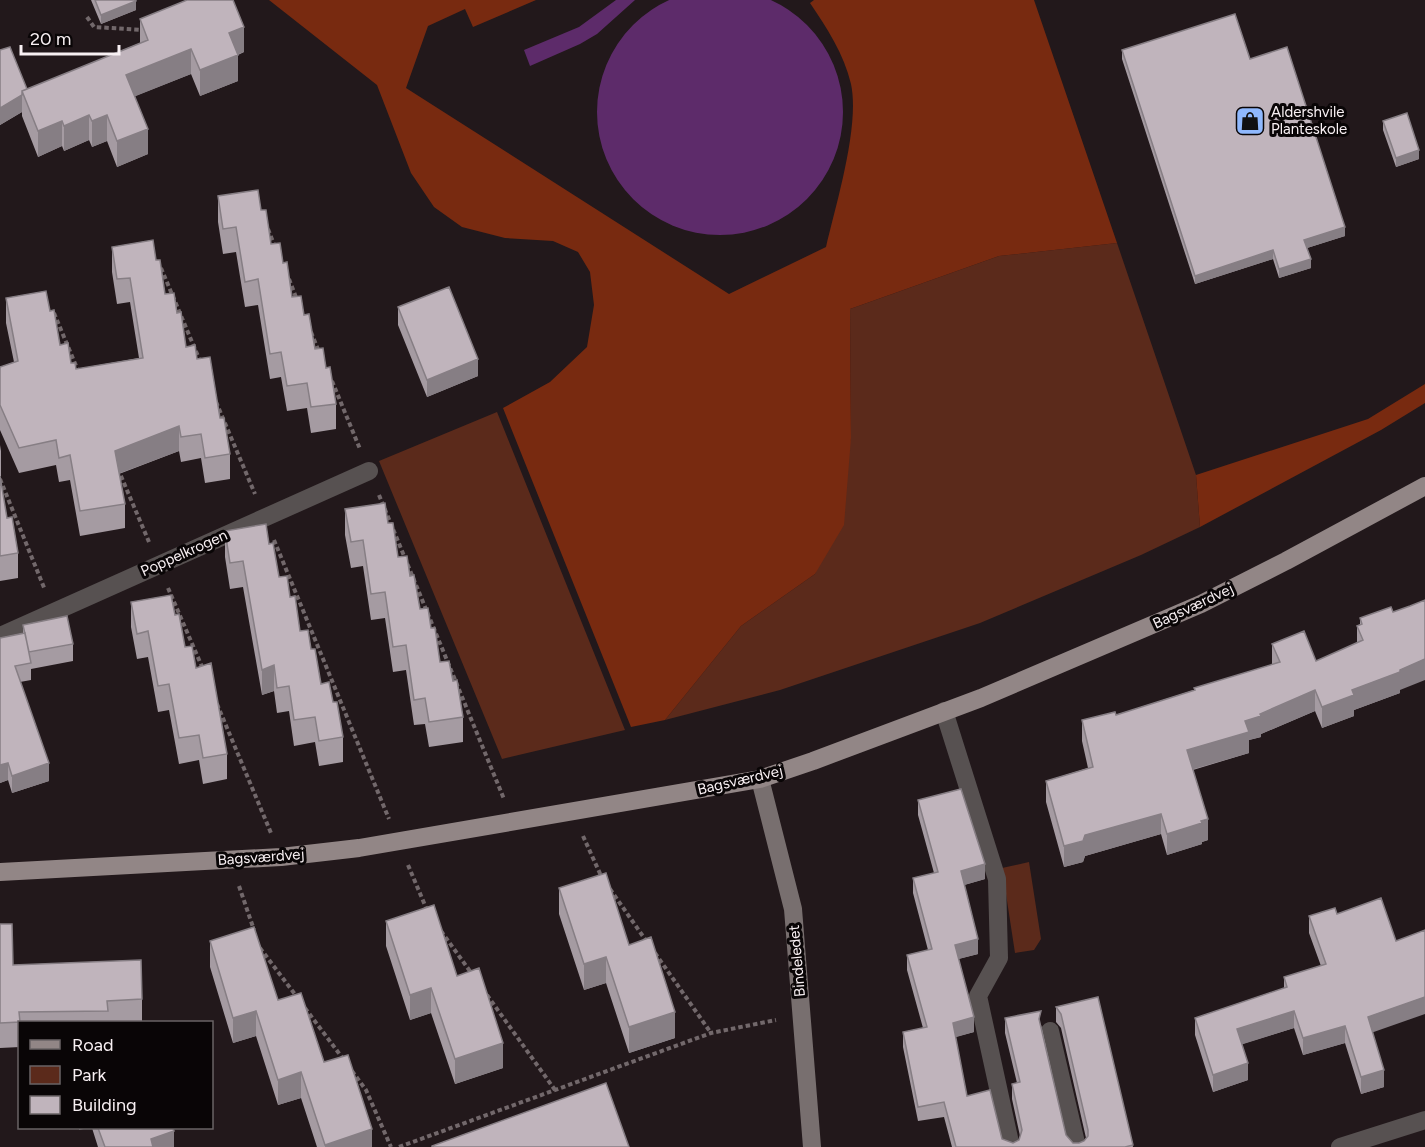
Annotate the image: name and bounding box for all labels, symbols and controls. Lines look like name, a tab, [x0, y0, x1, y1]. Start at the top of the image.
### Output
scale bar	[21, 18, 118, 56]
text: 20 m	[30, 28, 71, 50]
place label: Aldershvile Planteskole	[1271, 103, 1347, 138]
shop icon: Aldershvile Planteskole	[1234, 105, 1266, 137]
street label: Poppelkrogen	[138, 526, 230, 580]
street label: Bagsværdvej	[1150, 579, 1236, 633]
street label: Bagsværdvej	[696, 761, 784, 799]
street label: Bagsværdvej	[217, 845, 305, 869]
street label: Bindeledet	[785, 924, 809, 998]
legend	[18, 1021, 213, 1129]
text: Road	[72, 1034, 113, 1056]
text: Park	[72, 1064, 107, 1086]
text: Building	[72, 1094, 137, 1116]

